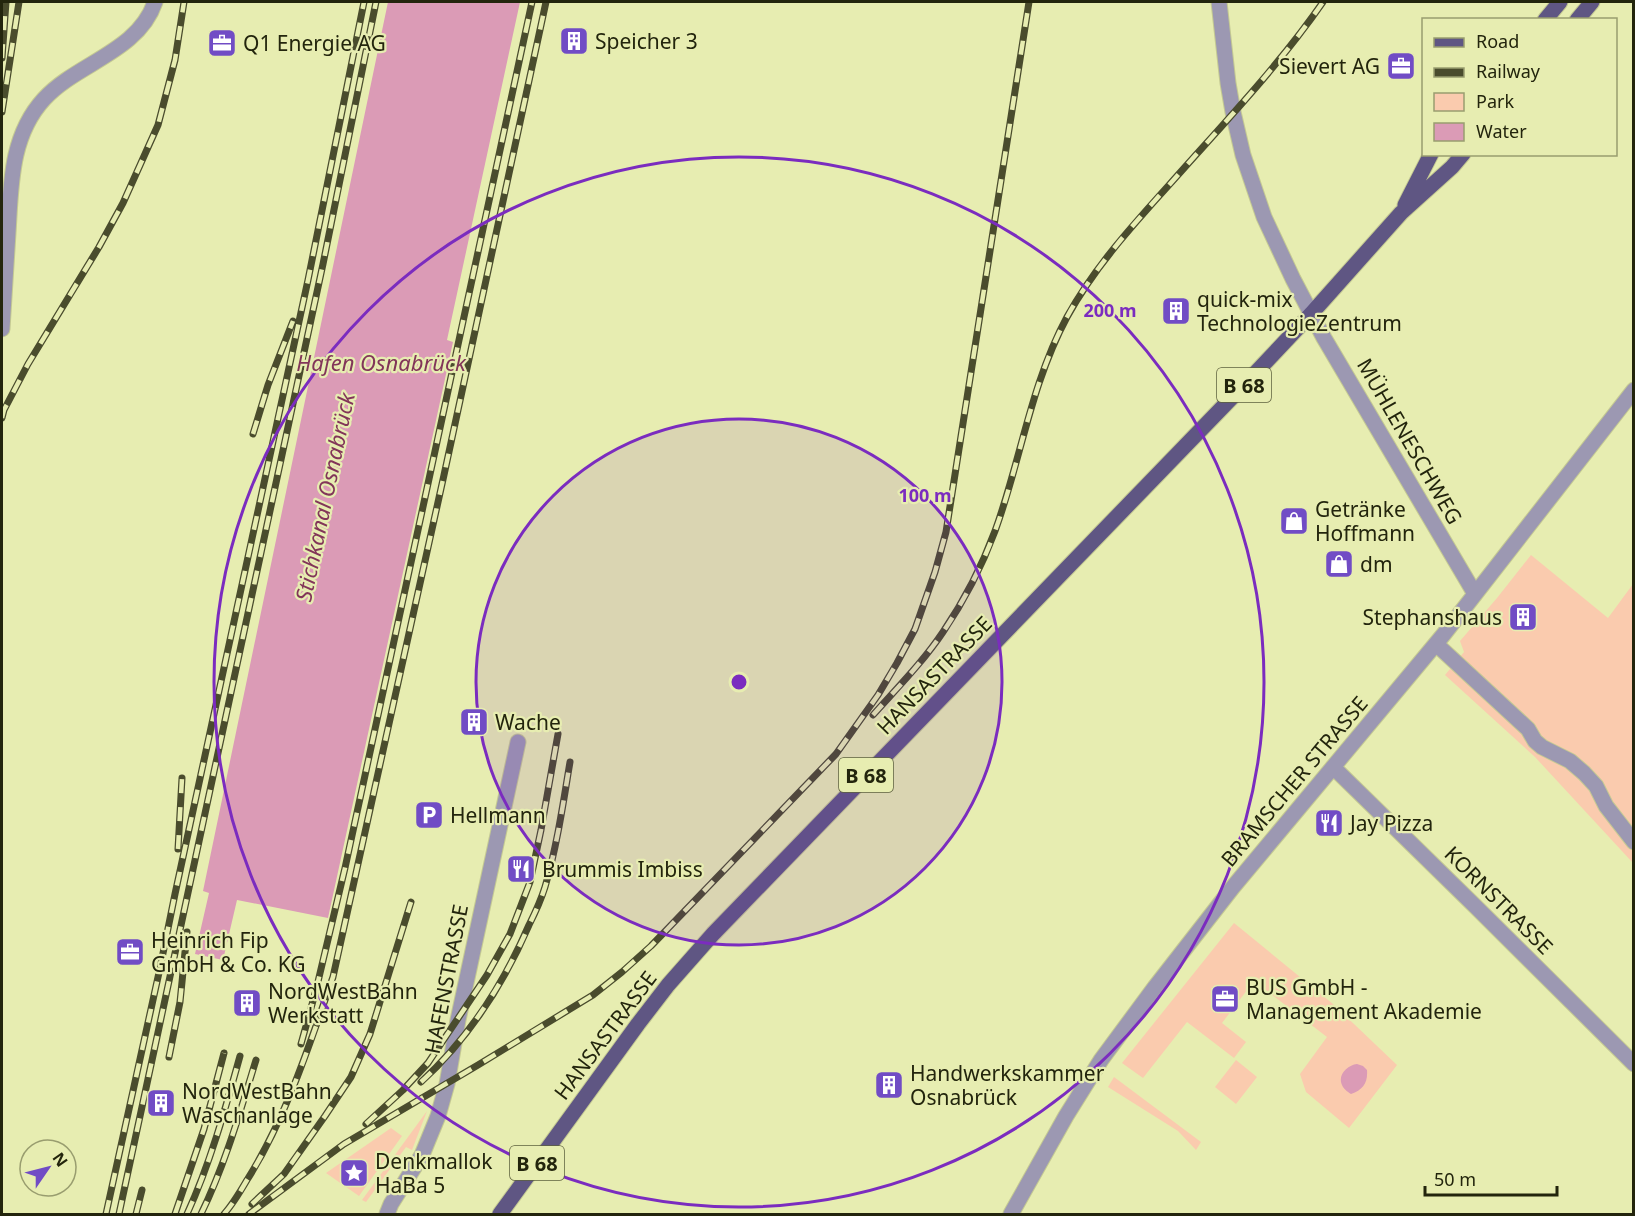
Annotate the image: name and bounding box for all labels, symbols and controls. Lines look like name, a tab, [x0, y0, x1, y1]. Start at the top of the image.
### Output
legend	[1422, 18, 1617, 156]
building icon: Speicher 3	[558, 25, 590, 57]
office icon: Q1 Energie AG	[206, 27, 238, 59]
place label: Speicher 3	[595, 27, 698, 55]
place label: Q1 Energie AG	[243, 29, 386, 57]
text: Road	[1476, 29, 1519, 53]
office icon: Sievert AG	[1385, 50, 1417, 82]
place label: Sievert AG	[1279, 52, 1380, 80]
text: Railway	[1476, 59, 1541, 83]
text: Park	[1476, 89, 1514, 113]
text: Water	[1476, 119, 1527, 143]
place label: quick-mix TechnologieZentrum	[1197, 285, 1402, 337]
building icon: quick-mix TechnologieZentrum	[1160, 295, 1192, 327]
text: 200 m	[1083, 298, 1137, 322]
water label: Hafen Osnabrück	[296, 347, 467, 377]
street label: MÜHLENESCHWEG	[1351, 353, 1469, 529]
road number: B 68	[1217, 368, 1271, 402]
water label: Stichkanal Osnabrück	[287, 389, 361, 604]
text: 100 m	[898, 483, 952, 507]
place label: Getränke Hoffmann	[1315, 495, 1415, 547]
shop icon: Getränke Hoffmann	[1278, 505, 1310, 537]
shop icon: dm	[1323, 548, 1355, 580]
place label: dm	[1360, 550, 1393, 578]
building icon: Stephanshaus	[1507, 601, 1539, 633]
place label: Stephanshaus	[1363, 603, 1502, 631]
street label: HANSASTRASSE	[870, 610, 998, 740]
centre of rings	[729, 672, 749, 692]
street label: BRAMSCHER STRASSE	[1214, 690, 1374, 872]
building icon: Wache	[458, 706, 490, 738]
place label: Wache	[495, 708, 561, 736]
road number: B 68	[839, 758, 893, 792]
parking icon: Hellmann	[413, 799, 445, 831]
place label: Hellmann	[450, 801, 546, 829]
restaurant icon: Jay Pizza	[1313, 807, 1345, 839]
place label: Jay Pizza	[1348, 809, 1433, 837]
street label: KORNSTRASSE	[1439, 840, 1559, 960]
restaurant icon: Brummis Imbiss	[505, 853, 537, 885]
place label: Brummis Imbiss	[542, 855, 703, 883]
street label: HAFENSTRASSE	[418, 902, 474, 1056]
place label: Heinrich Fip GmbH & Co. KG	[151, 926, 306, 978]
office icon: Heinrich Fip GmbH & Co. KG	[114, 936, 146, 968]
street label: HANSASTRASSE	[547, 965, 663, 1105]
place label: BUS GmbH - Management Akademie	[1246, 973, 1482, 1025]
place label: NordWestBahn Werkstatt	[268, 977, 418, 1029]
office icon: BUS GmbH - Management Akademie	[1209, 983, 1241, 1015]
building icon: NordWestBahn Werkstatt	[231, 987, 263, 1019]
place label: Handwerkskammer Osnabrück	[910, 1059, 1105, 1111]
building icon: Handwerkskammer Osnabrück	[873, 1069, 905, 1101]
place label: NordWestBahn Waschanlage	[182, 1077, 332, 1129]
building icon: NordWestBahn Waschanlage	[145, 1087, 177, 1119]
north arrow	[18, 1138, 78, 1198]
road number: B 68	[510, 1146, 564, 1180]
place label: Denkmallok HaBa 5	[375, 1147, 493, 1199]
text: N	[48, 1148, 73, 1171]
place icon: Denkmallok HaBa 5	[338, 1157, 370, 1189]
scale bar	[1425, 1159, 1557, 1197]
text: 50 m	[1434, 1167, 1476, 1191]

